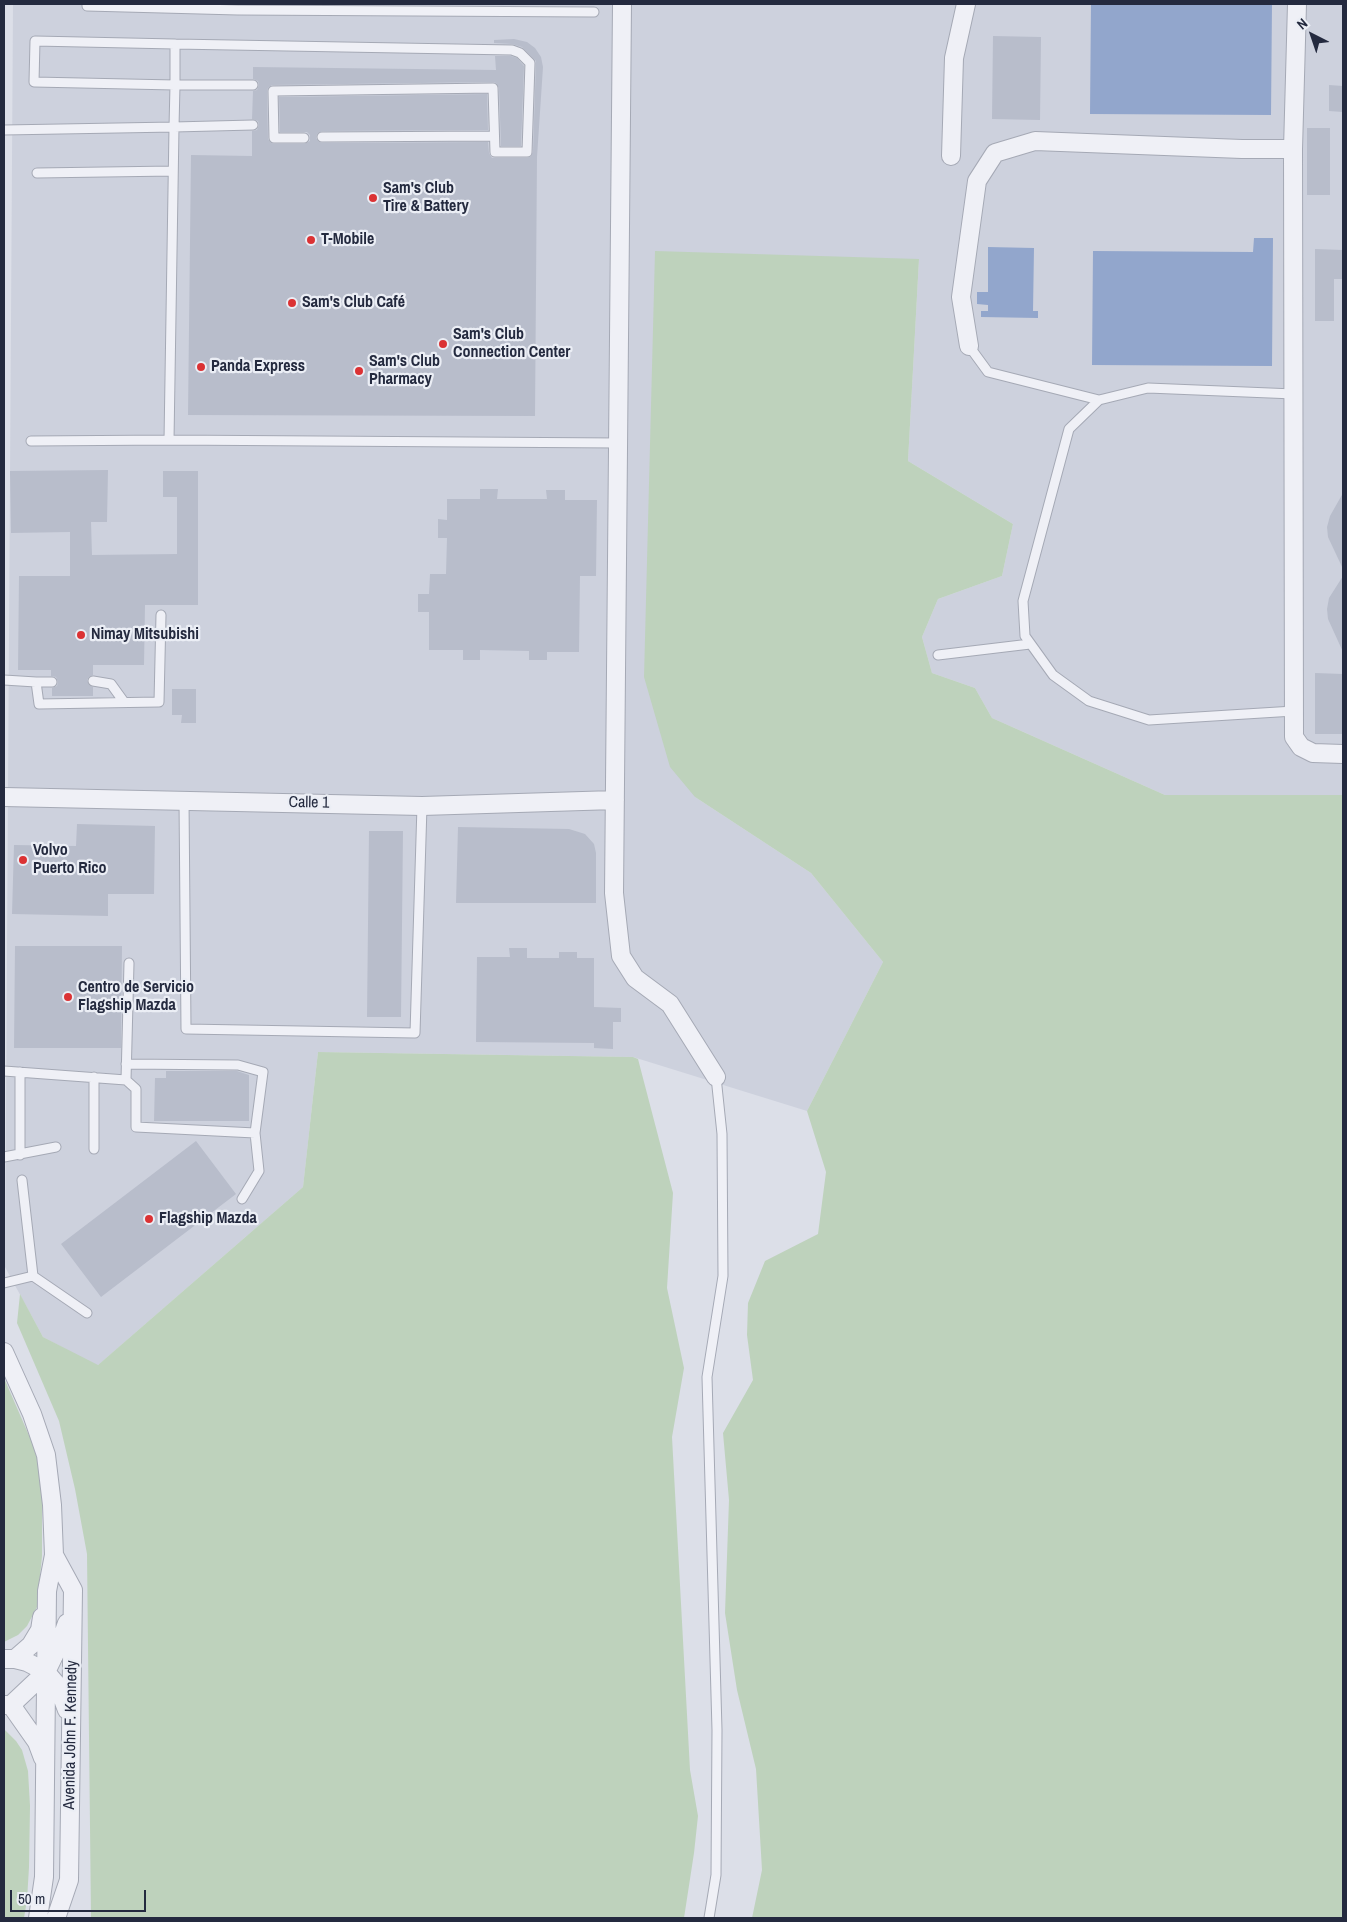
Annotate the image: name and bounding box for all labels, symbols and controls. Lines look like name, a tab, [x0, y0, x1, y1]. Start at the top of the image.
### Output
north arrow	[1287, 10, 1337, 60]
text: N	[1293, 14, 1311, 33]
place label: Sam's Club Tire & Battery	[383, 179, 469, 217]
marker: Sam's Club Tire & Battery	[367, 192, 379, 204]
place label: T-Mobile	[321, 230, 374, 250]
marker: T-Mobile	[305, 234, 317, 246]
place label: Sam's Club Café	[302, 293, 405, 313]
marker: Sam's Club Café	[286, 297, 298, 309]
place label: Sam's Club Connection Center	[453, 325, 570, 363]
marker: Sam's Club Connection Center	[437, 338, 449, 350]
place label: Sam's Club Pharmacy	[369, 352, 440, 390]
place label: Panda Express	[211, 357, 305, 377]
marker: Panda Express	[195, 361, 207, 373]
marker: Sam's Club Pharmacy	[353, 365, 365, 377]
place label: Nimay Mitsubishi	[91, 625, 199, 645]
marker: Nimay Mitsubishi	[75, 629, 87, 641]
street label: Calle 1	[288, 793, 330, 813]
place label: Volvo Puerto Rico	[33, 841, 107, 879]
marker: Volvo Puerto Rico	[17, 854, 29, 866]
place label: Centro de Servicio Flagship Mazda	[78, 978, 194, 1016]
marker: Centro de Servicio Flagship Mazda	[62, 991, 74, 1003]
place label: Flagship Mazda	[159, 1209, 257, 1229]
marker: Flagship Mazda	[143, 1213, 155, 1225]
street label: Avenida John F. Kennedy	[60, 1660, 82, 1810]
scale bar	[12, 1880, 149, 1912]
text: 50 m	[18, 1888, 45, 1909]

